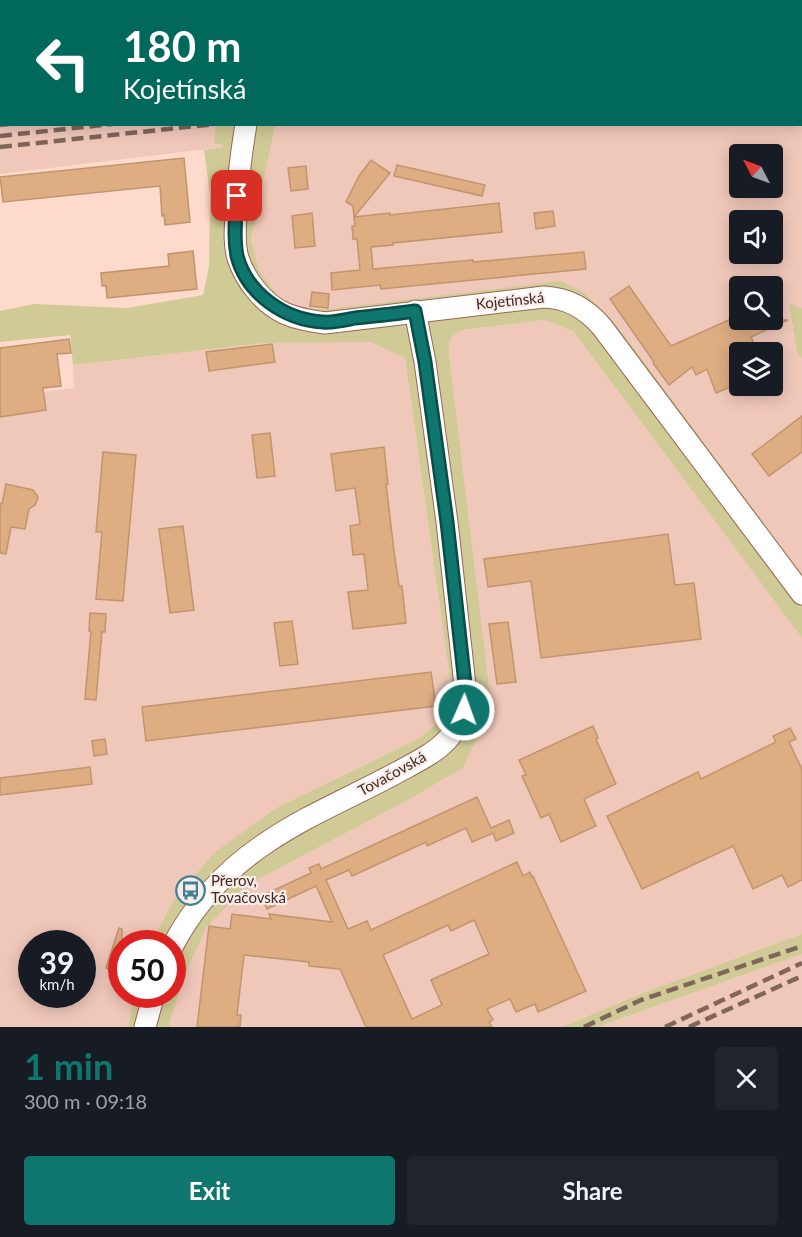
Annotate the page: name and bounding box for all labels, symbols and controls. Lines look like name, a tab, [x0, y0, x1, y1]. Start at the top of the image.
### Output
text: 180 m	[123, 21, 241, 71]
icon: left	[24, 24, 102, 102]
text: Kojetínská	[123, 72, 246, 105]
north arrow	[729, 144, 783, 198]
map controls	[729, 144, 783, 396]
pin	[211, 170, 262, 221]
icon: arrive	[220, 179, 253, 212]
button: sound	[729, 210, 783, 264]
button: search	[729, 276, 783, 330]
street label: Kojetínská	[475, 287, 545, 313]
button: layers	[729, 342, 783, 396]
position arrow	[432, 678, 496, 742]
street label: Tovačovská	[354, 747, 429, 799]
place label: Přerov, Tovačovská	[211, 871, 286, 906]
bus stop icon: Přerov, Tovačovská	[174, 874, 206, 906]
speed limit sign: 50	[108, 930, 186, 1008]
text: 39	[40, 944, 74, 980]
text: km/h	[39, 975, 75, 993]
text: 1 min	[24, 1044, 113, 1088]
button: close	[715, 1047, 778, 1110]
text: 300 m · 09:18	[24, 1089, 147, 1113]
button: Exit	[24, 1156, 395, 1225]
button: Share	[407, 1156, 778, 1225]

